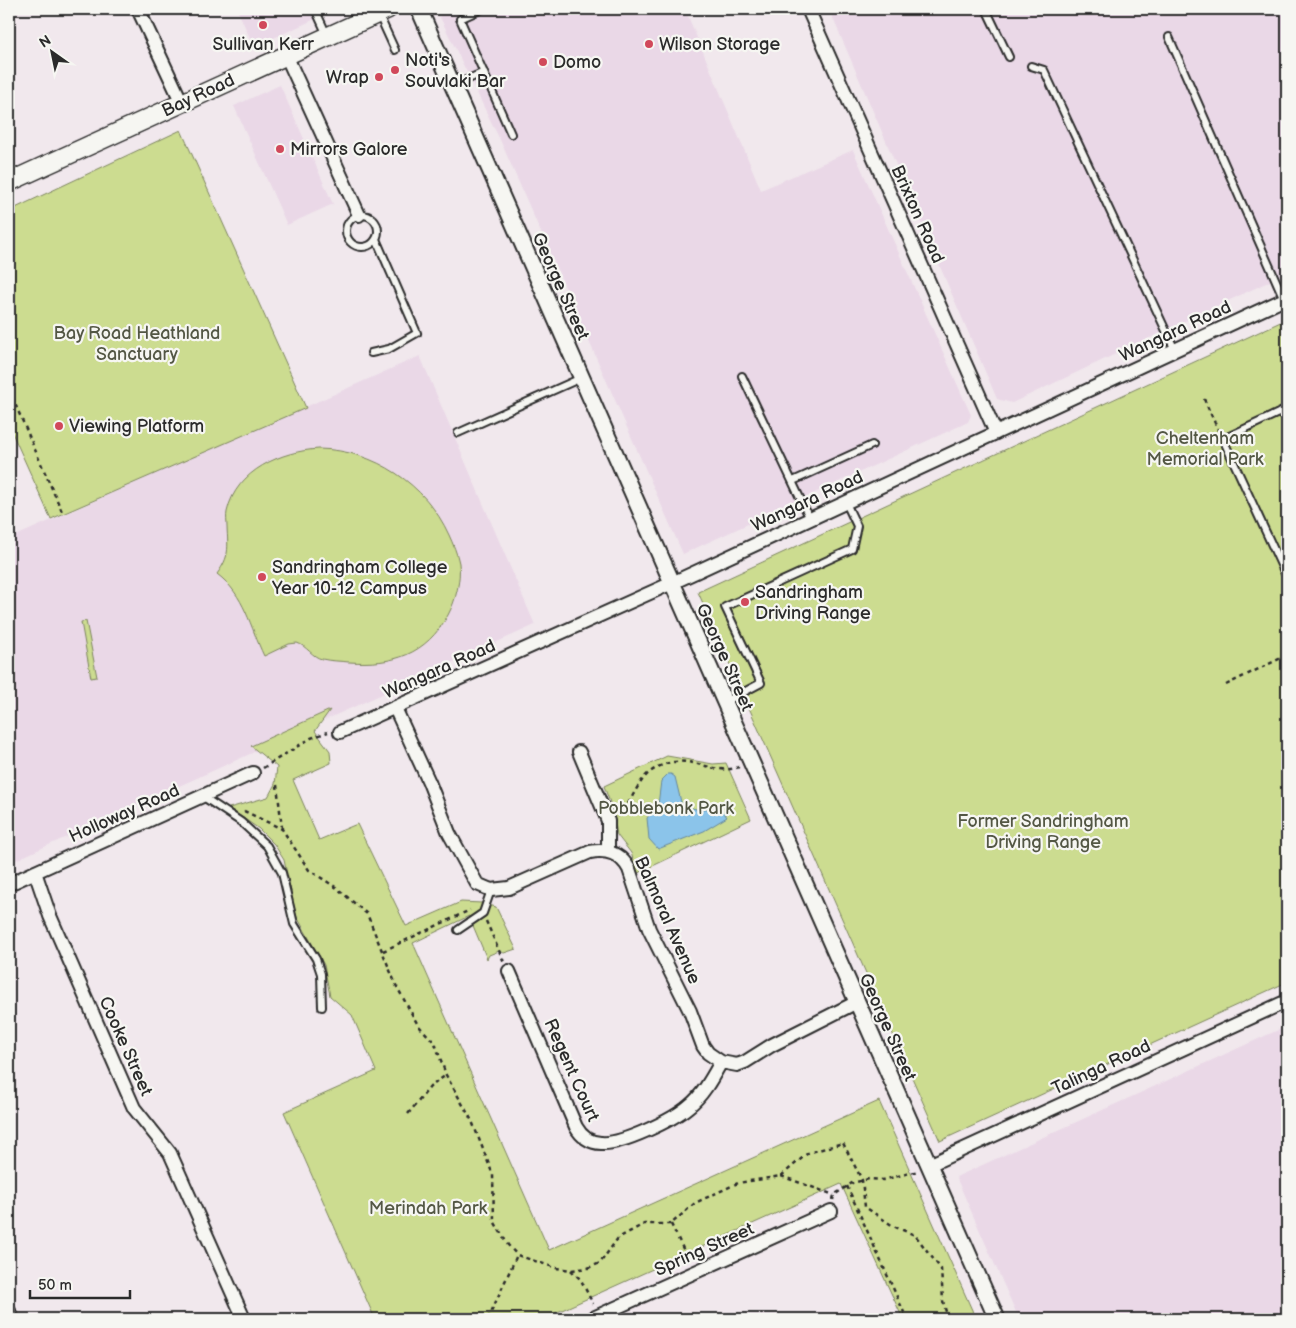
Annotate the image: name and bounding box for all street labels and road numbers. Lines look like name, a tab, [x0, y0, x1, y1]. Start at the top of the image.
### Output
street label: Bay Road	[158, 69, 238, 121]
street label: Brixton Road	[887, 162, 949, 267]
street label: George Street	[527, 229, 594, 344]
street label: Wangara Road	[1116, 296, 1235, 367]
street label: Wangara Road	[748, 466, 867, 537]
street label: George Street	[691, 600, 758, 715]
street label: Wangara Road	[380, 635, 499, 704]
street label: Holloway Road	[66, 780, 183, 847]
street label: Balmoral Avenue	[630, 853, 705, 987]
street label: George Street	[854, 970, 921, 1085]
street label: Cooke Street	[94, 993, 157, 1099]
street label: Regent Court	[540, 1016, 604, 1125]
street label: Talinga Road	[1049, 1035, 1154, 1099]
street label: Spring Street	[651, 1218, 758, 1281]

